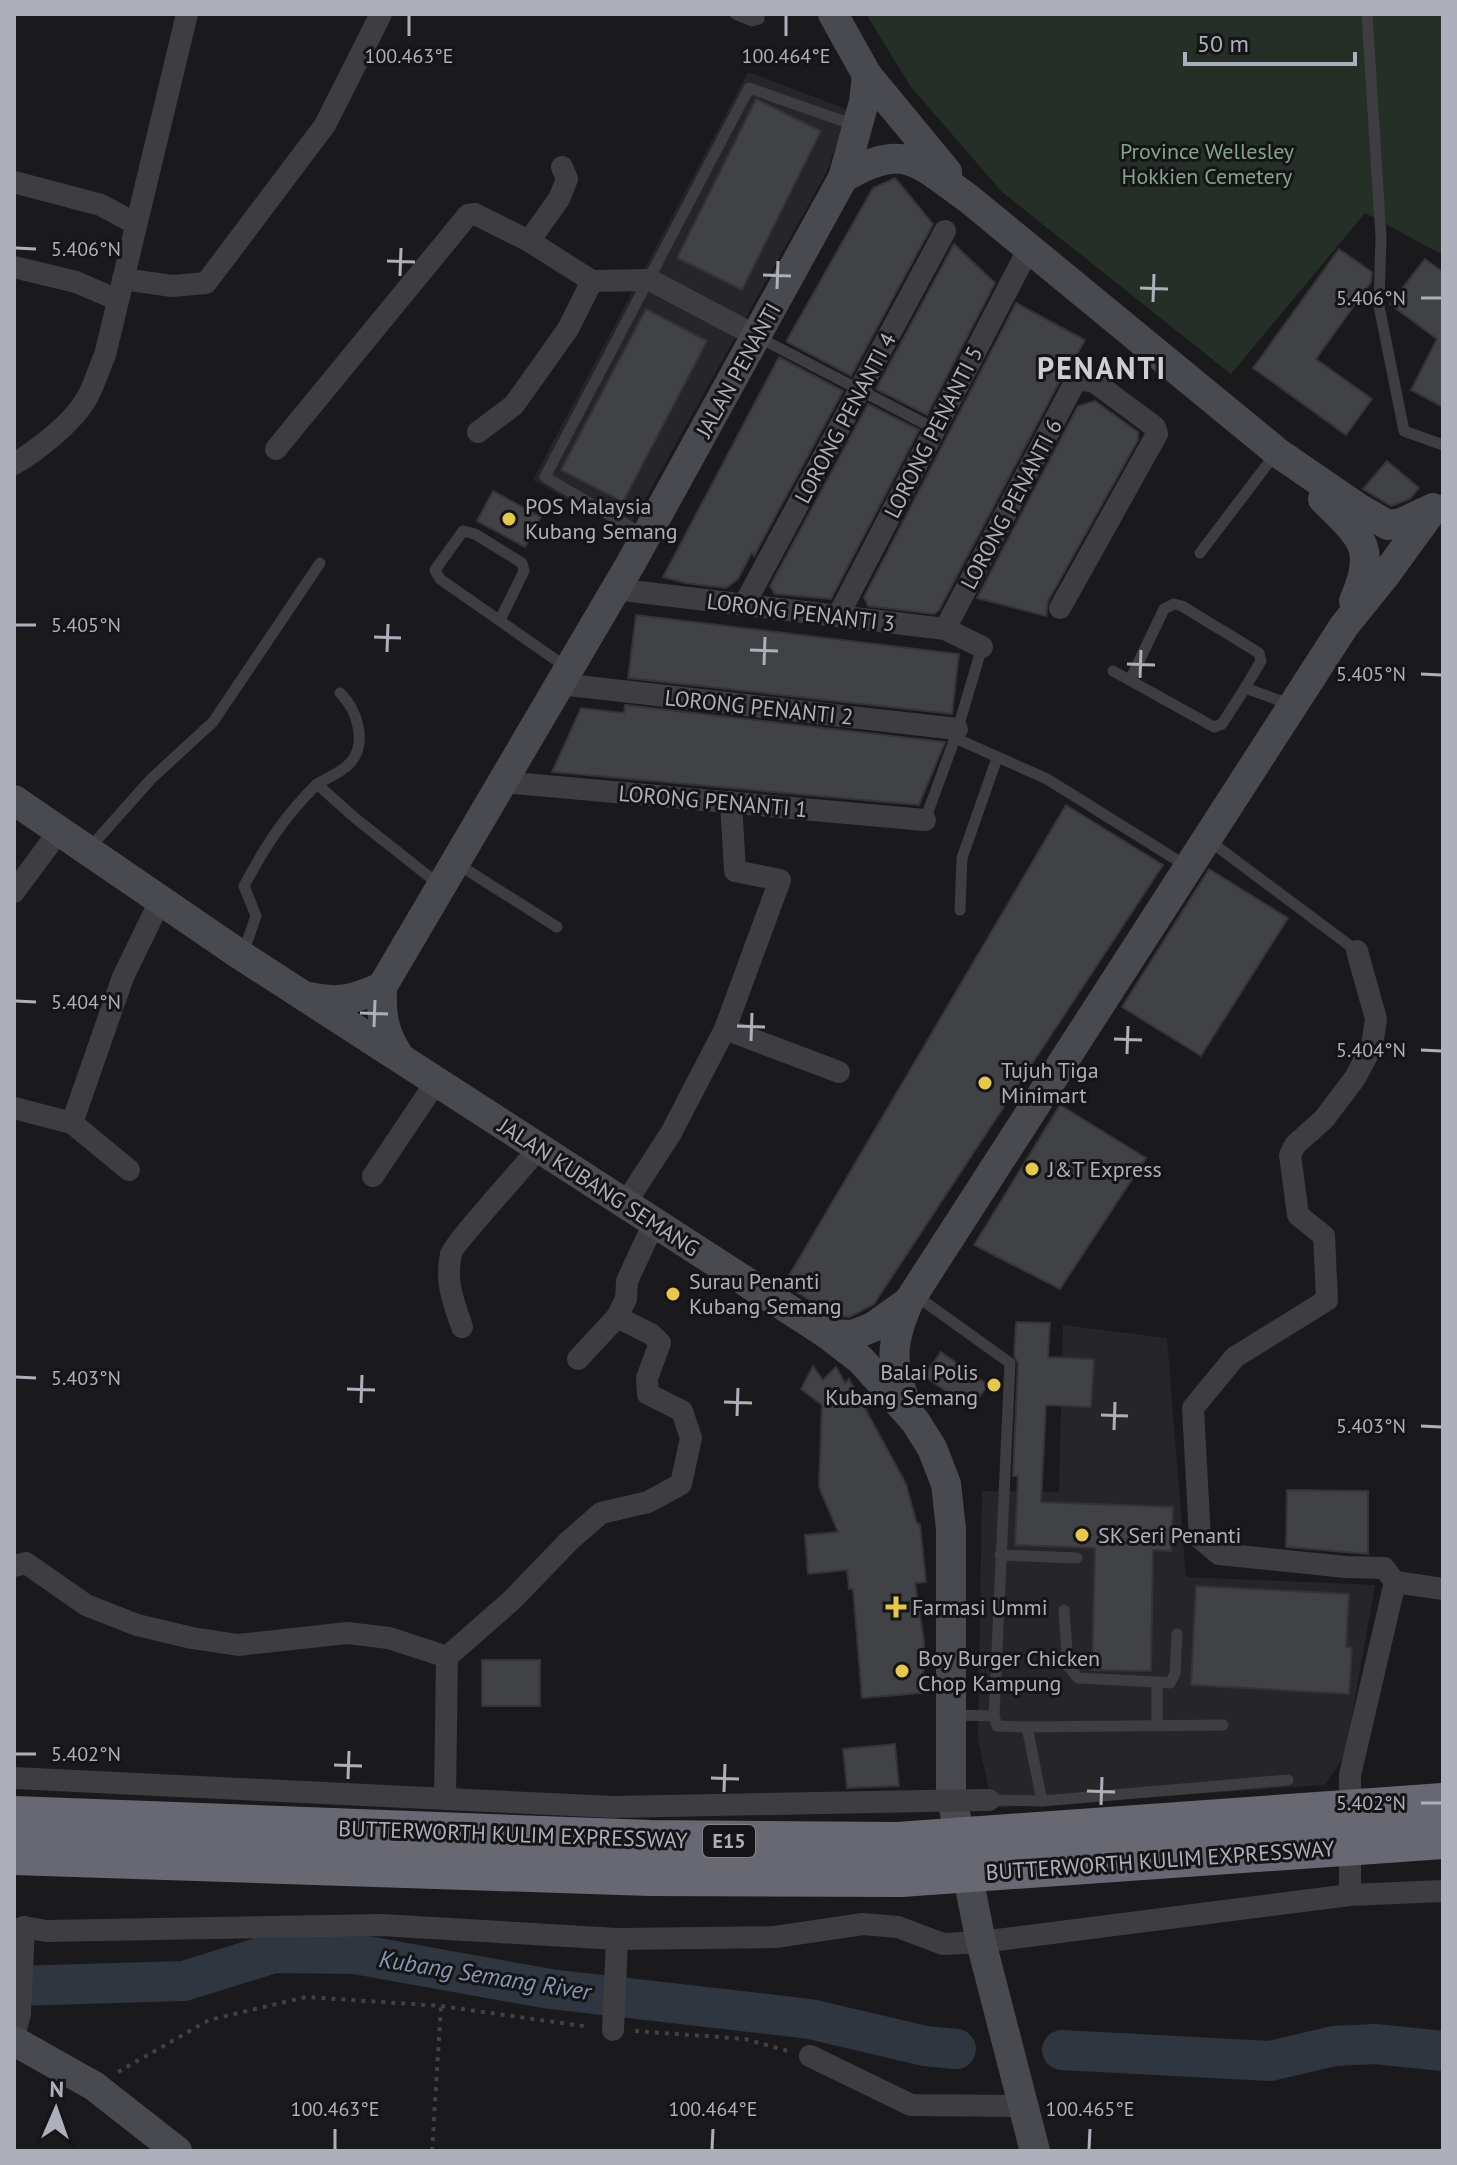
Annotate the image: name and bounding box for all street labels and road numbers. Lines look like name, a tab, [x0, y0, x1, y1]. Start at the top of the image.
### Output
street label: JALAN PENANTI	[689, 298, 786, 443]
street label: LORONG PENANTI 4	[788, 328, 902, 508]
street label: LORONG PENANTI 5	[878, 341, 988, 523]
street label: LORONG PENANTI 6	[954, 414, 1068, 594]
street label: LORONG PENANTI 3	[705, 587, 897, 637]
street label: LORONG PENANTI 2	[663, 683, 855, 731]
street label: LORONG PENANTI 1	[617, 779, 809, 823]
street label: JALAN KUBANG SEMANG	[492, 1111, 705, 1262]
street label: BUTTERWORTH KULIM EXPRESSWAY	[338, 1814, 689, 1854]
road number: E15	[703, 1825, 755, 1857]
street label: BUTTERWORTH KULIM EXPRESSWAY	[985, 1834, 1336, 1886]

